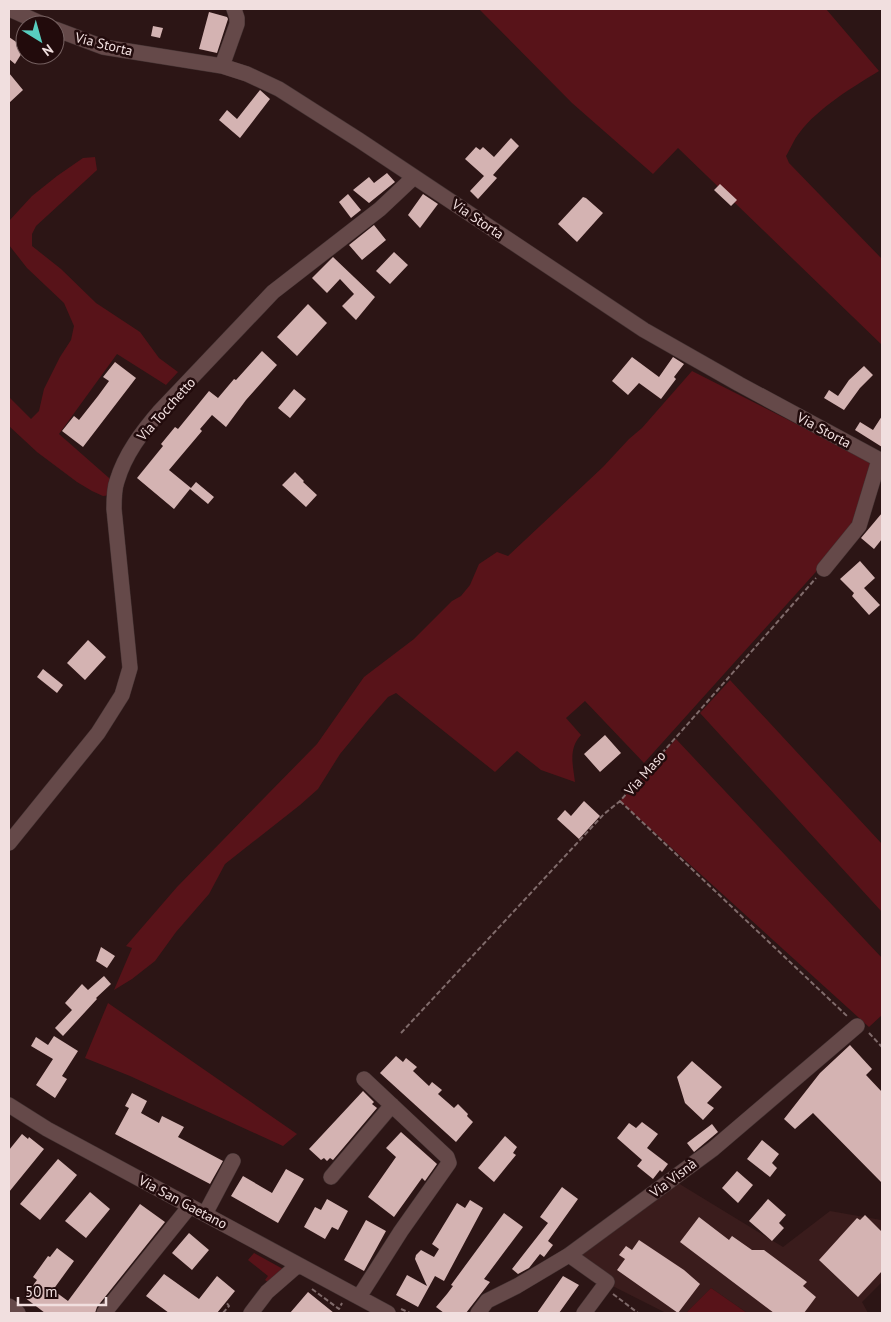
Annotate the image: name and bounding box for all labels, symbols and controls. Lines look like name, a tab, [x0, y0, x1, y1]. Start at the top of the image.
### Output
north arrow	[15, 15, 65, 65]
street label: Via Storta	[72, 28, 135, 60]
text: N	[39, 40, 57, 60]
street label: Via Storta	[448, 195, 507, 243]
street label: Via Tocchetto	[132, 373, 199, 445]
street label: Via Storta	[793, 408, 854, 452]
street label: Via Maso	[620, 747, 669, 800]
street label: Via Visnà	[645, 1154, 700, 1202]
street label: Via San Gaetano	[135, 1171, 230, 1233]
scale bar	[18, 1274, 105, 1306]
text: 50 m	[25, 1282, 58, 1301]

